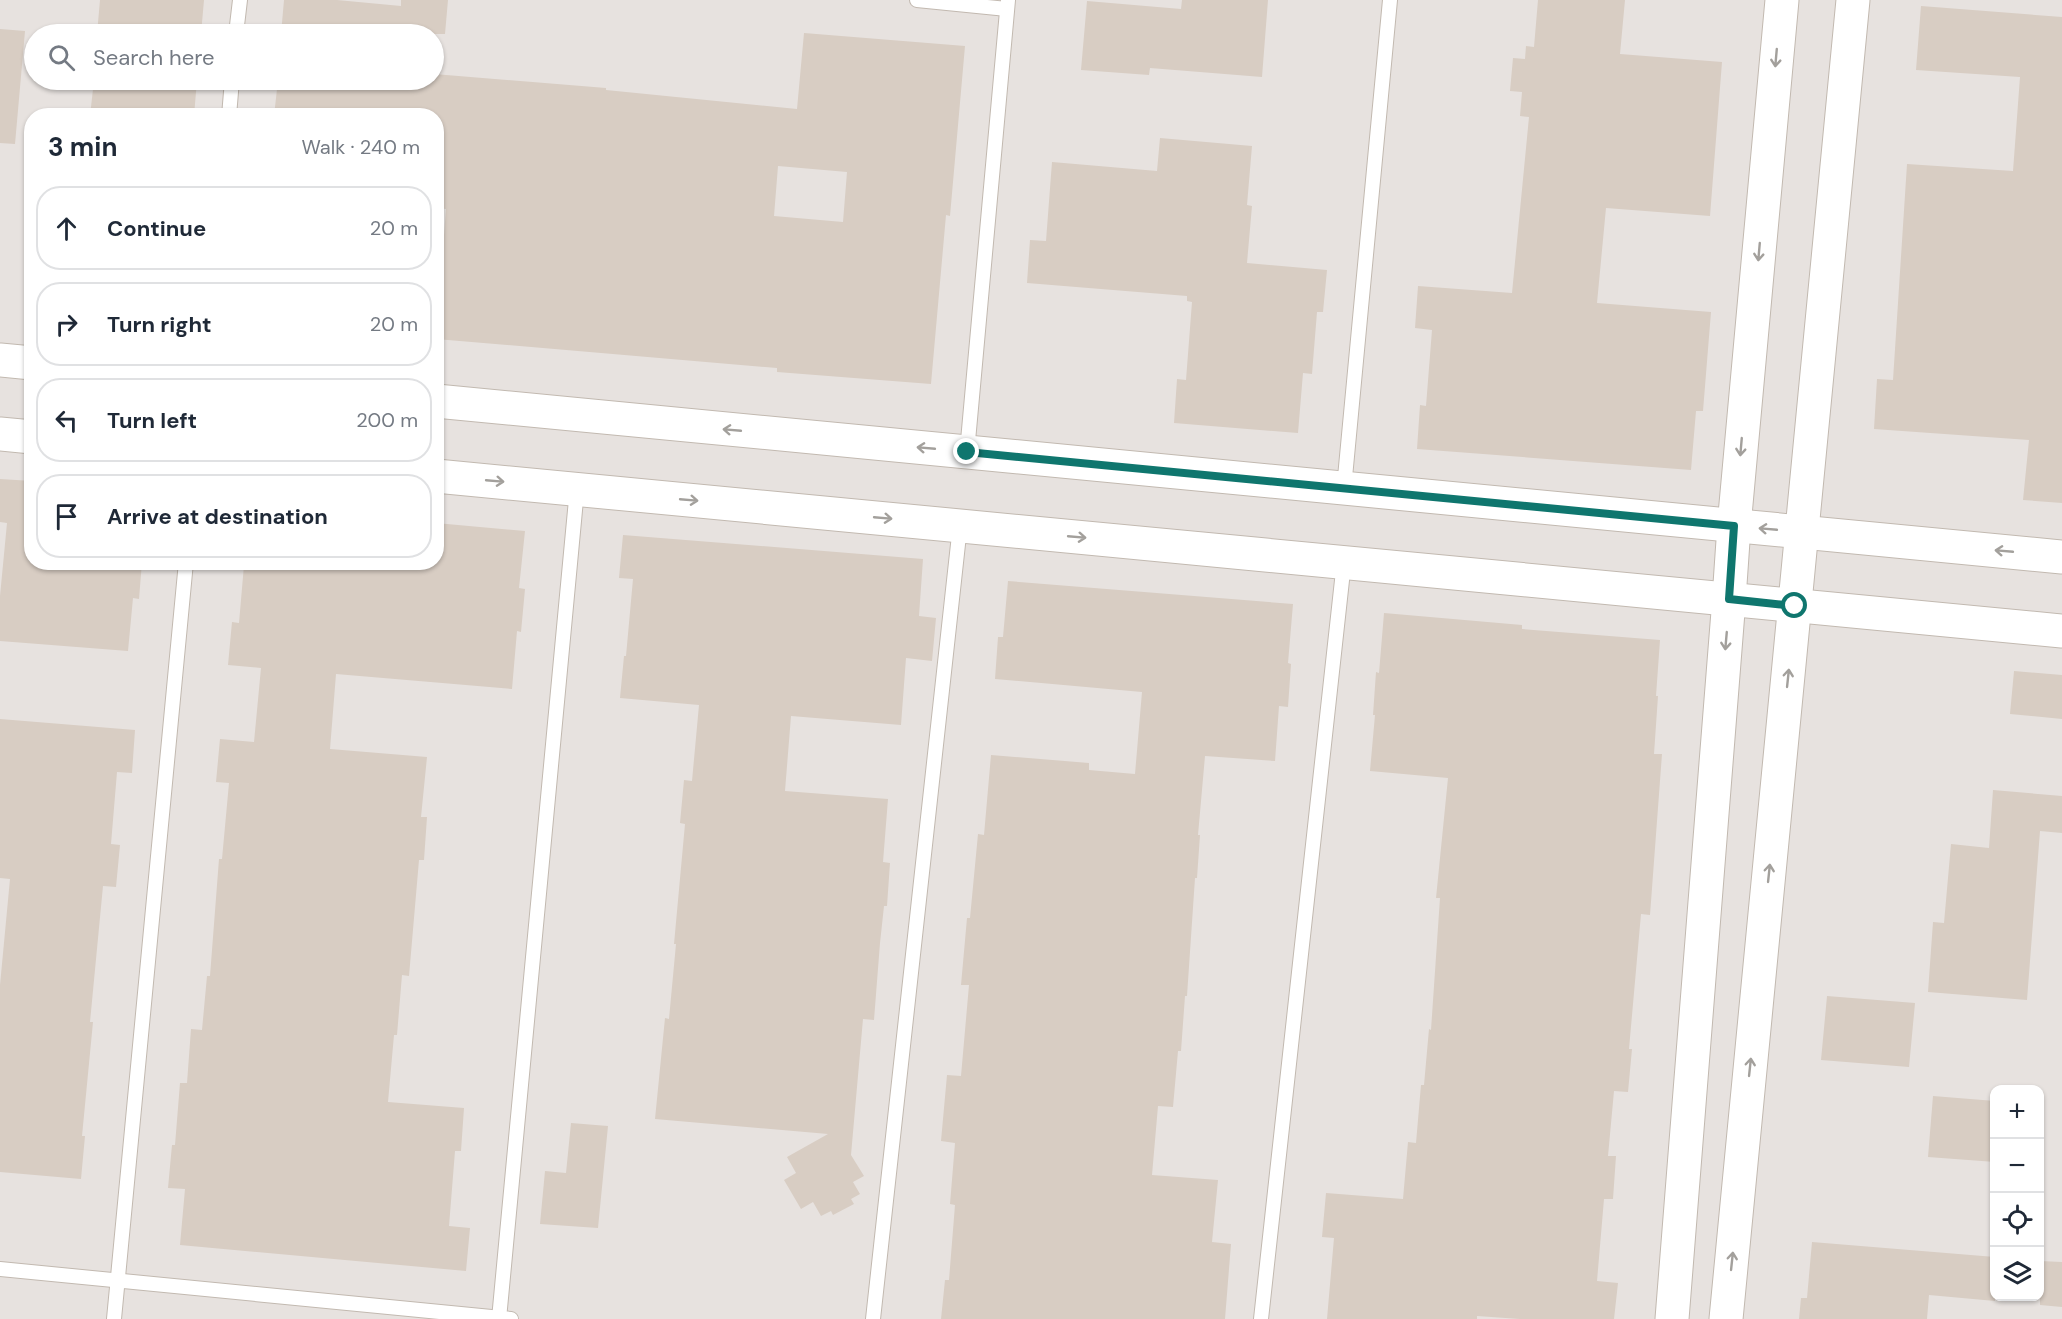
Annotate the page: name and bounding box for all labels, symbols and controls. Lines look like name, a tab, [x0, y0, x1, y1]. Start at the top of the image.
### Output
search box	[24, 24, 444, 90]
icon: search	[45, 41, 78, 74]
text: Search here	[93, 43, 214, 72]
one-way arrow	[1770, 48, 1781, 68]
text: 3 min	[48, 130, 117, 164]
text: Walk · 240 m	[301, 134, 420, 160]
icon: ahead	[50, 212, 83, 245]
text: Continue	[107, 214, 206, 243]
text: 20 m	[370, 215, 418, 241]
one-way arrow	[1753, 242, 1764, 262]
icon: right	[50, 308, 83, 341]
text: Turn right	[107, 310, 212, 339]
text: 20 m	[370, 311, 418, 337]
icon: left	[50, 404, 83, 437]
text: Turn left	[107, 406, 197, 435]
text: 200 m	[356, 407, 418, 433]
one-way arrow	[722, 424, 742, 435]
one-way arrow	[1735, 436, 1746, 456]
route end	[953, 438, 979, 464]
one-way arrow	[916, 442, 936, 453]
one-way arrow	[484, 476, 504, 487]
one-way arrow	[678, 495, 698, 506]
icon: arrive	[50, 500, 83, 533]
text: Arrive at destination	[107, 502, 328, 531]
one-way arrow	[873, 513, 892, 524]
one-way arrow	[1758, 523, 1778, 534]
one-way arrow	[1067, 532, 1087, 543]
one-way arrow	[1994, 545, 2014, 556]
route start	[1781, 592, 1807, 618]
one-way arrow	[1720, 631, 1731, 651]
one-way arrow	[1783, 669, 1794, 689]
one-way arrow	[1764, 863, 1775, 883]
one-way arrow	[1745, 1057, 1756, 1077]
map controls	[1990, 1085, 2044, 1301]
button: +	[1990, 1085, 2044, 1139]
button: −	[1990, 1139, 2044, 1193]
button: locate	[1990, 1193, 2044, 1247]
button: layers	[1990, 1247, 2044, 1301]
one-way arrow	[1727, 1251, 1738, 1271]

